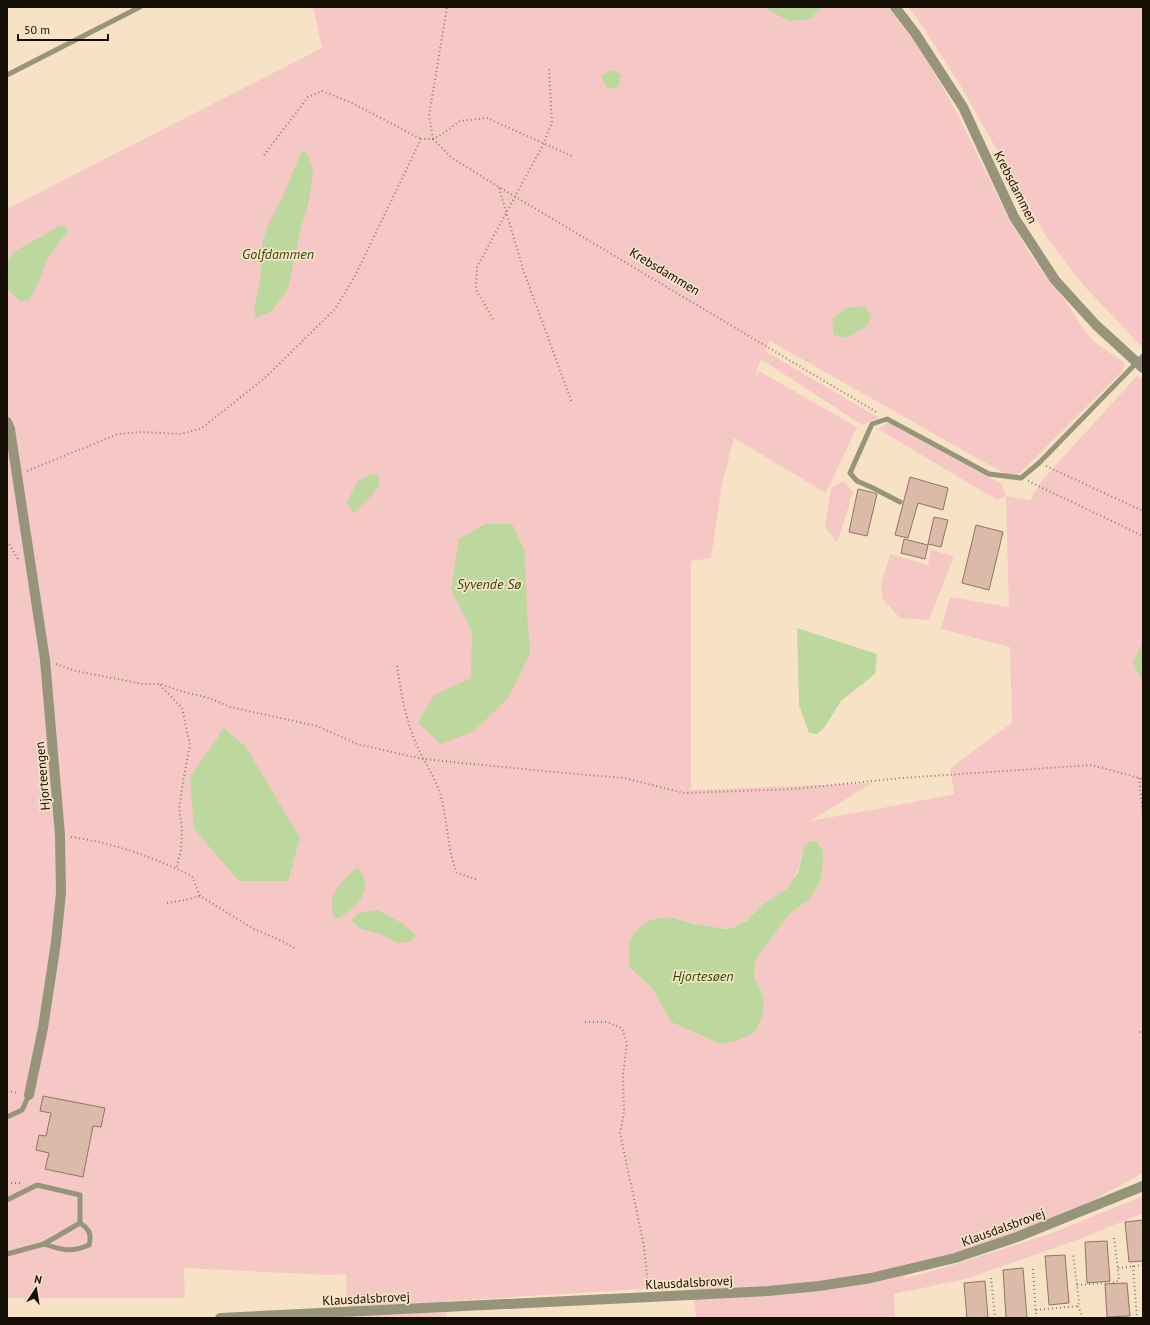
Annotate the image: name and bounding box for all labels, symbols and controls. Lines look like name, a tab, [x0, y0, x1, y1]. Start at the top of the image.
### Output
scale bar	[18, 16, 108, 42]
text: 50 m	[24, 22, 50, 37]
street label: Krebsdammen	[990, 148, 1041, 226]
street label: Krebsdammen	[626, 244, 703, 299]
water label: Golfdammen	[242, 245, 314, 263]
water label: Syvende Sø	[457, 575, 521, 593]
street label: Hjorteengen	[31, 741, 54, 811]
water label: Hjortesøen	[672, 967, 734, 985]
street label: Klausdalsbrovej	[959, 1204, 1047, 1250]
north arrow	[16, 1269, 56, 1309]
text: N	[33, 1272, 43, 1287]
street label: Klausdalsbrovej	[645, 1272, 733, 1293]
street label: Klausdalsbrovej	[322, 1288, 410, 1309]

